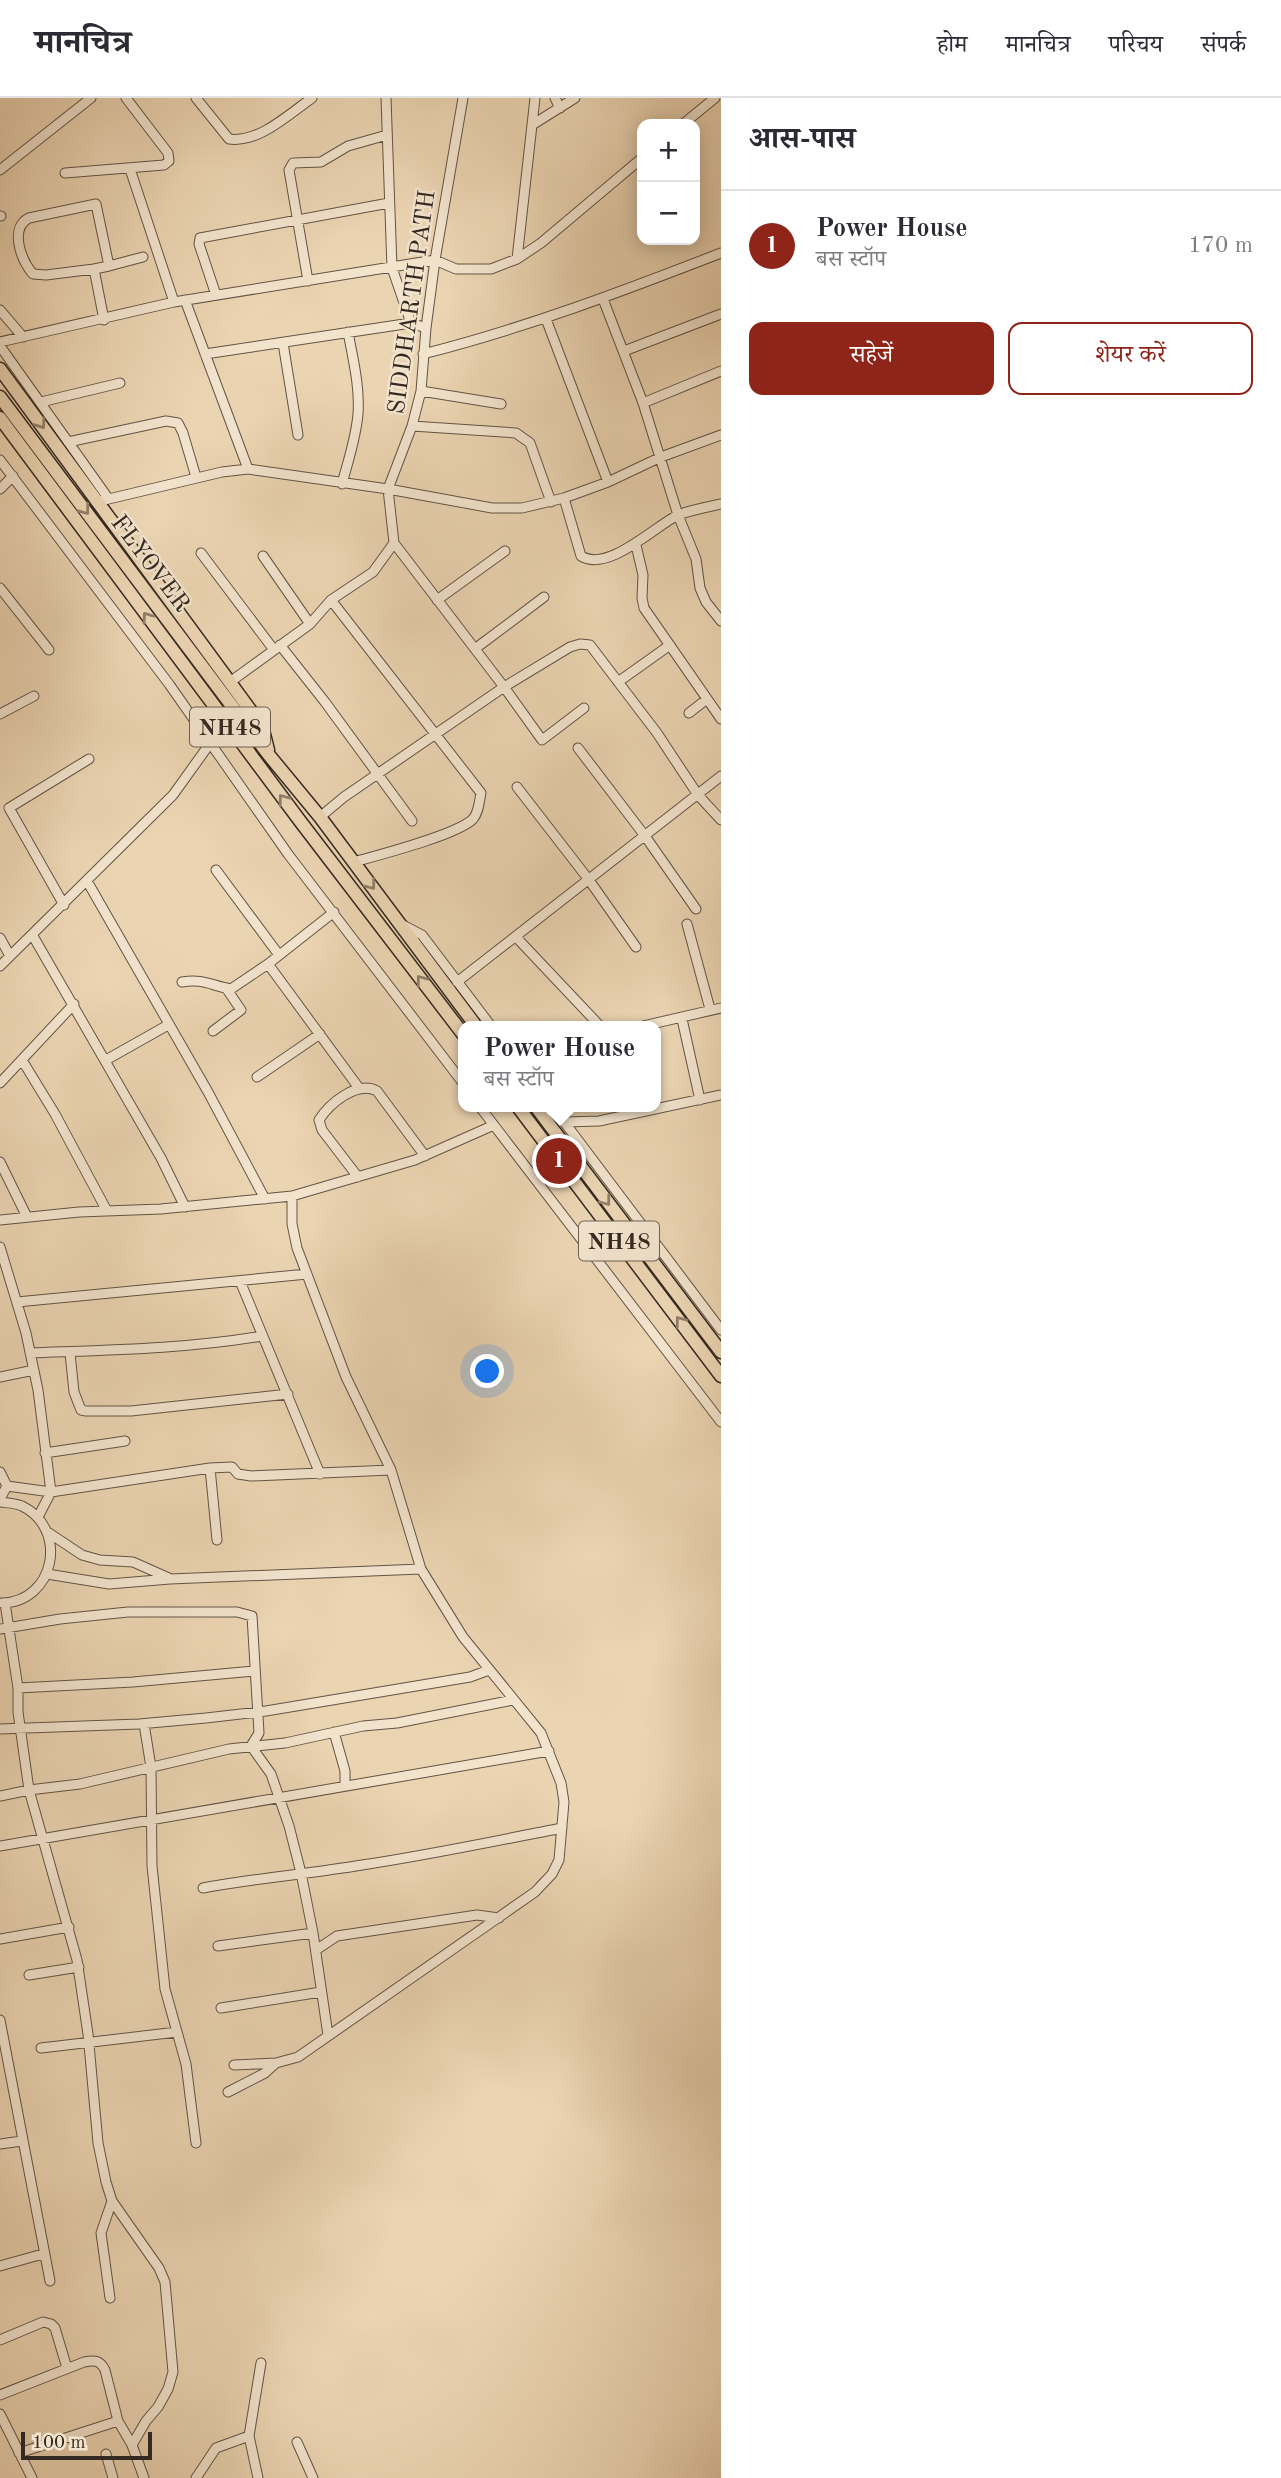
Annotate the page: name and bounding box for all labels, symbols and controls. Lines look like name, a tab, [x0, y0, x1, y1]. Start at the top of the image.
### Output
text: मानचित्र	[35, 28, 131, 61]
text: होम	[937, 34, 967, 58]
text: मानचित्र	[1005, 34, 1071, 58]
text: परिचय	[1109, 34, 1163, 58]
text: संपर्क	[1201, 34, 1246, 58]
map controls	[637, 119, 700, 245]
button: +	[637, 119, 700, 182]
text: आस-पास	[749, 125, 856, 155]
button: −	[637, 182, 700, 245]
street label: SIDDHARTH PATH	[385, 189, 441, 416]
text: Power House	[816, 216, 967, 242]
text: 1	[765, 234, 779, 257]
text: 170 m	[1188, 234, 1253, 257]
text: बस स्टॉप	[816, 248, 886, 271]
button: सहेजें	[749, 322, 994, 395]
button: शेयर करें	[1008, 322, 1253, 395]
one-way arrow	[32, 416, 45, 429]
one-way arrow	[76, 503, 89, 515]
street label: FLYOVER	[105, 511, 193, 617]
one-way arrow	[143, 612, 155, 625]
road number: NH48	[190, 708, 270, 747]
one-way arrow	[279, 794, 292, 807]
one-way arrow	[363, 877, 375, 890]
one-way arrow	[417, 975, 430, 988]
popup	[458, 1021, 661, 1112]
text: Power House	[484, 1036, 635, 1062]
text: बस स्टॉप	[484, 1068, 554, 1091]
pin: 1	[536, 1135, 582, 1187]
one-way arrow	[598, 1193, 611, 1205]
road number: NH48	[579, 1222, 659, 1260]
one-way arrow	[676, 1317, 688, 1329]
your location	[470, 1354, 504, 1388]
scale bar	[21, 2429, 152, 2461]
text: 100 m	[32, 2434, 85, 2453]

